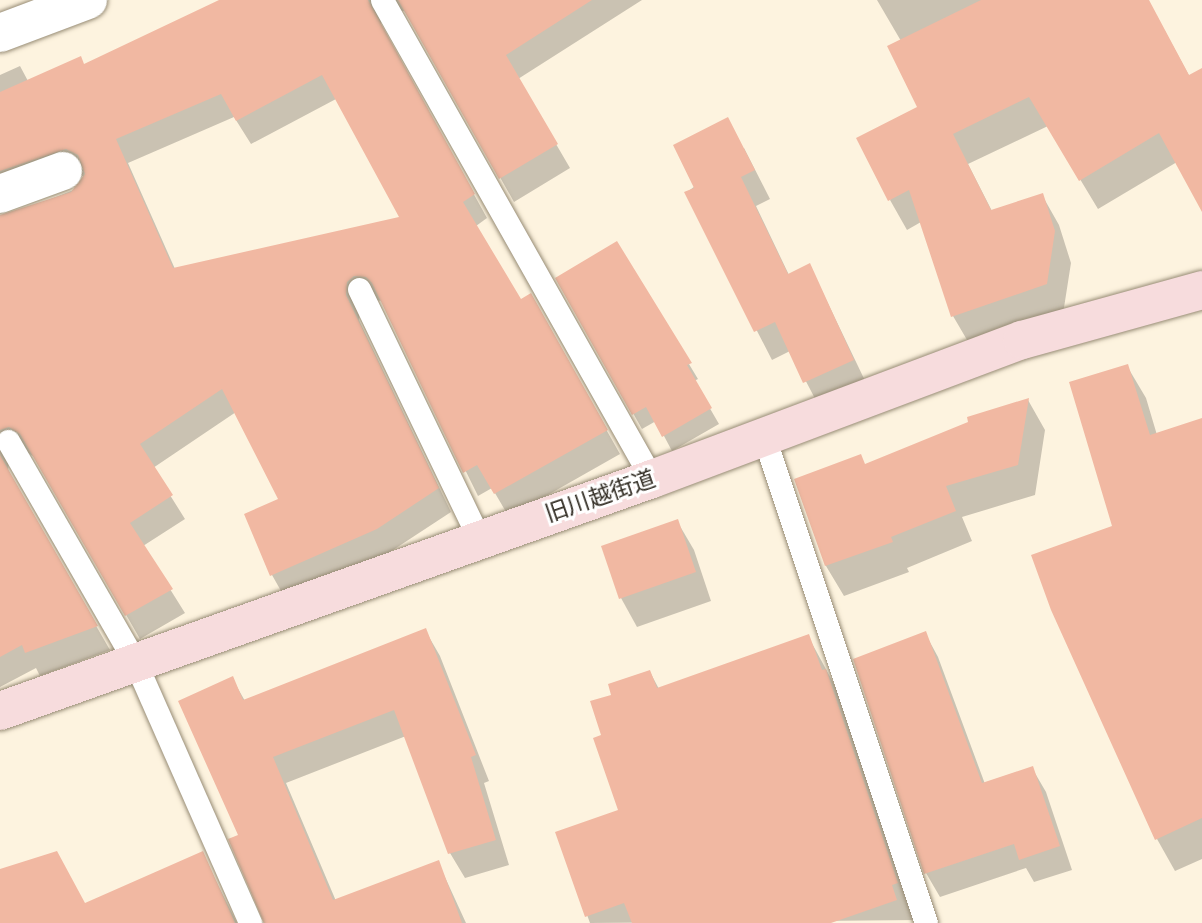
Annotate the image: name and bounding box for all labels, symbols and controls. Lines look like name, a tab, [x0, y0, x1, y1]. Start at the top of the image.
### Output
street label: 旧川越街道	[541, 464, 659, 528]

